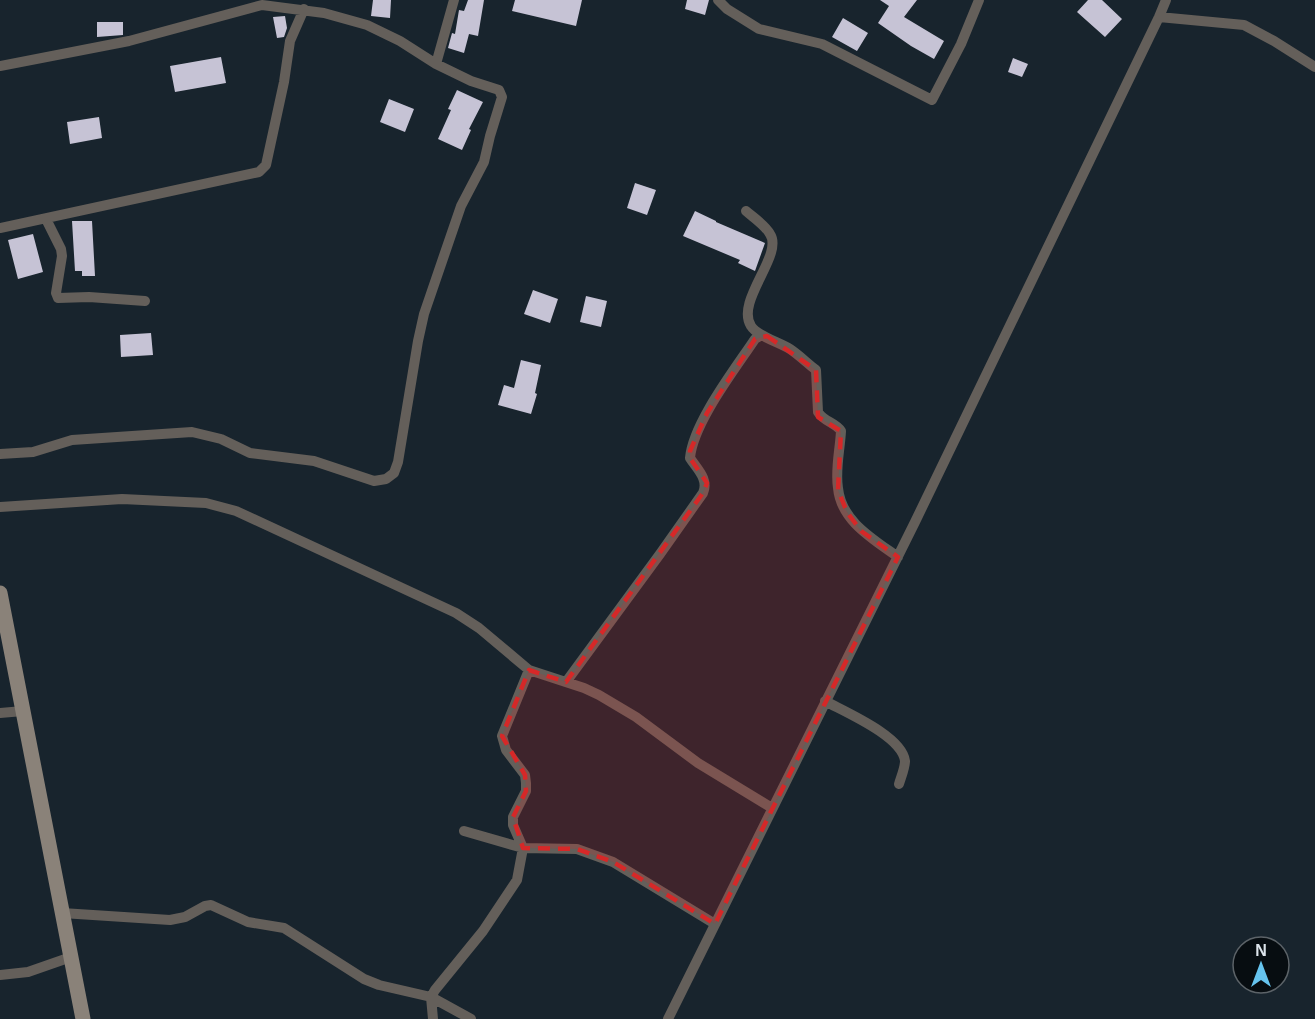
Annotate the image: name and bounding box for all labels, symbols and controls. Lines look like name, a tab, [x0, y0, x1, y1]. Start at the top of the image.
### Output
north arrow	[1231, 935, 1291, 995]
text: N	[1255, 942, 1267, 959]

